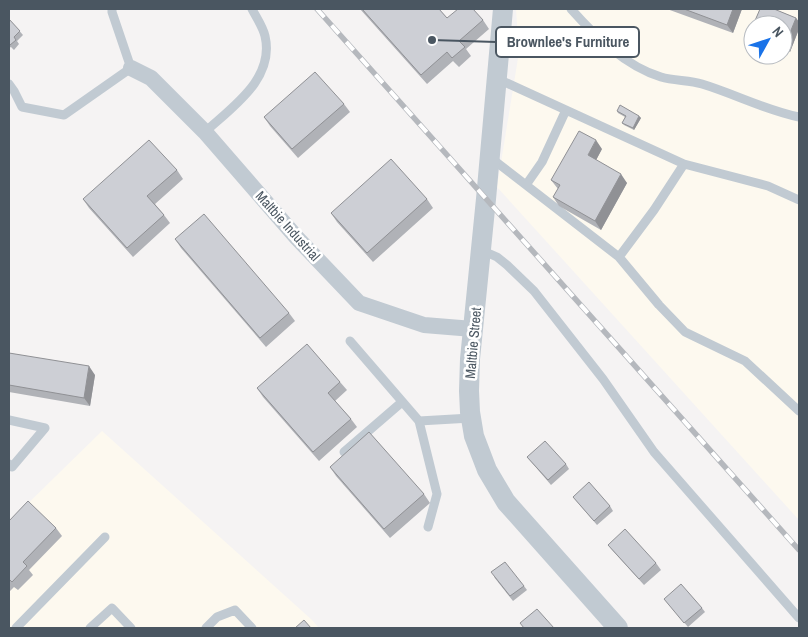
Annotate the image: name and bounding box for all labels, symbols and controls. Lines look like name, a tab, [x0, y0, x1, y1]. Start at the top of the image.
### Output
north arrow	[743, 15, 793, 65]
text: N	[768, 23, 788, 41]
callout: Brownlee's Furniture	[496, 27, 639, 57]
text: Brownlee's Furniture	[507, 31, 629, 52]
street label: Maltbie Industrial	[252, 187, 324, 265]
street label: Maltbie Street	[461, 307, 485, 379]

